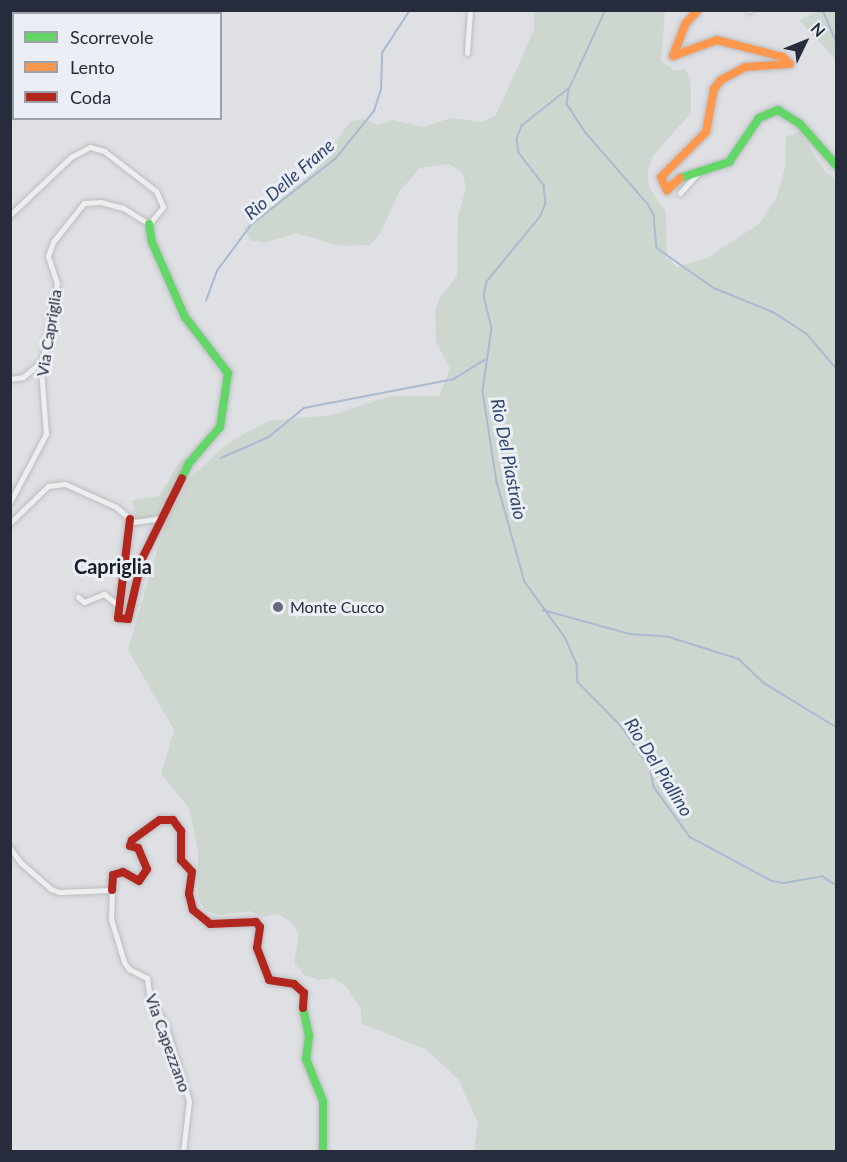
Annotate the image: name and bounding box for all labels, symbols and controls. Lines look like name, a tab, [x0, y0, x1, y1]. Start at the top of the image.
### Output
legend	[12, 12, 222, 120]
north arrow	[775, 12, 835, 72]
text: N	[807, 18, 830, 40]
text: Scorrevole	[70, 26, 153, 48]
text: Lento	[70, 56, 115, 78]
text: Coda	[70, 86, 111, 108]
water label: Rio Delle Frane	[240, 134, 338, 224]
street label: Via Capriglia	[33, 288, 65, 378]
water label: Rio Del Piastraio	[487, 397, 531, 521]
district label: Capriglia	[74, 554, 152, 578]
place label: Monte Cucco	[290, 597, 384, 617]
marker: Monte Cucco	[271, 600, 285, 614]
water label: Rio Del Piallino	[620, 714, 698, 820]
street label: Via Capezzano	[141, 991, 195, 1095]

